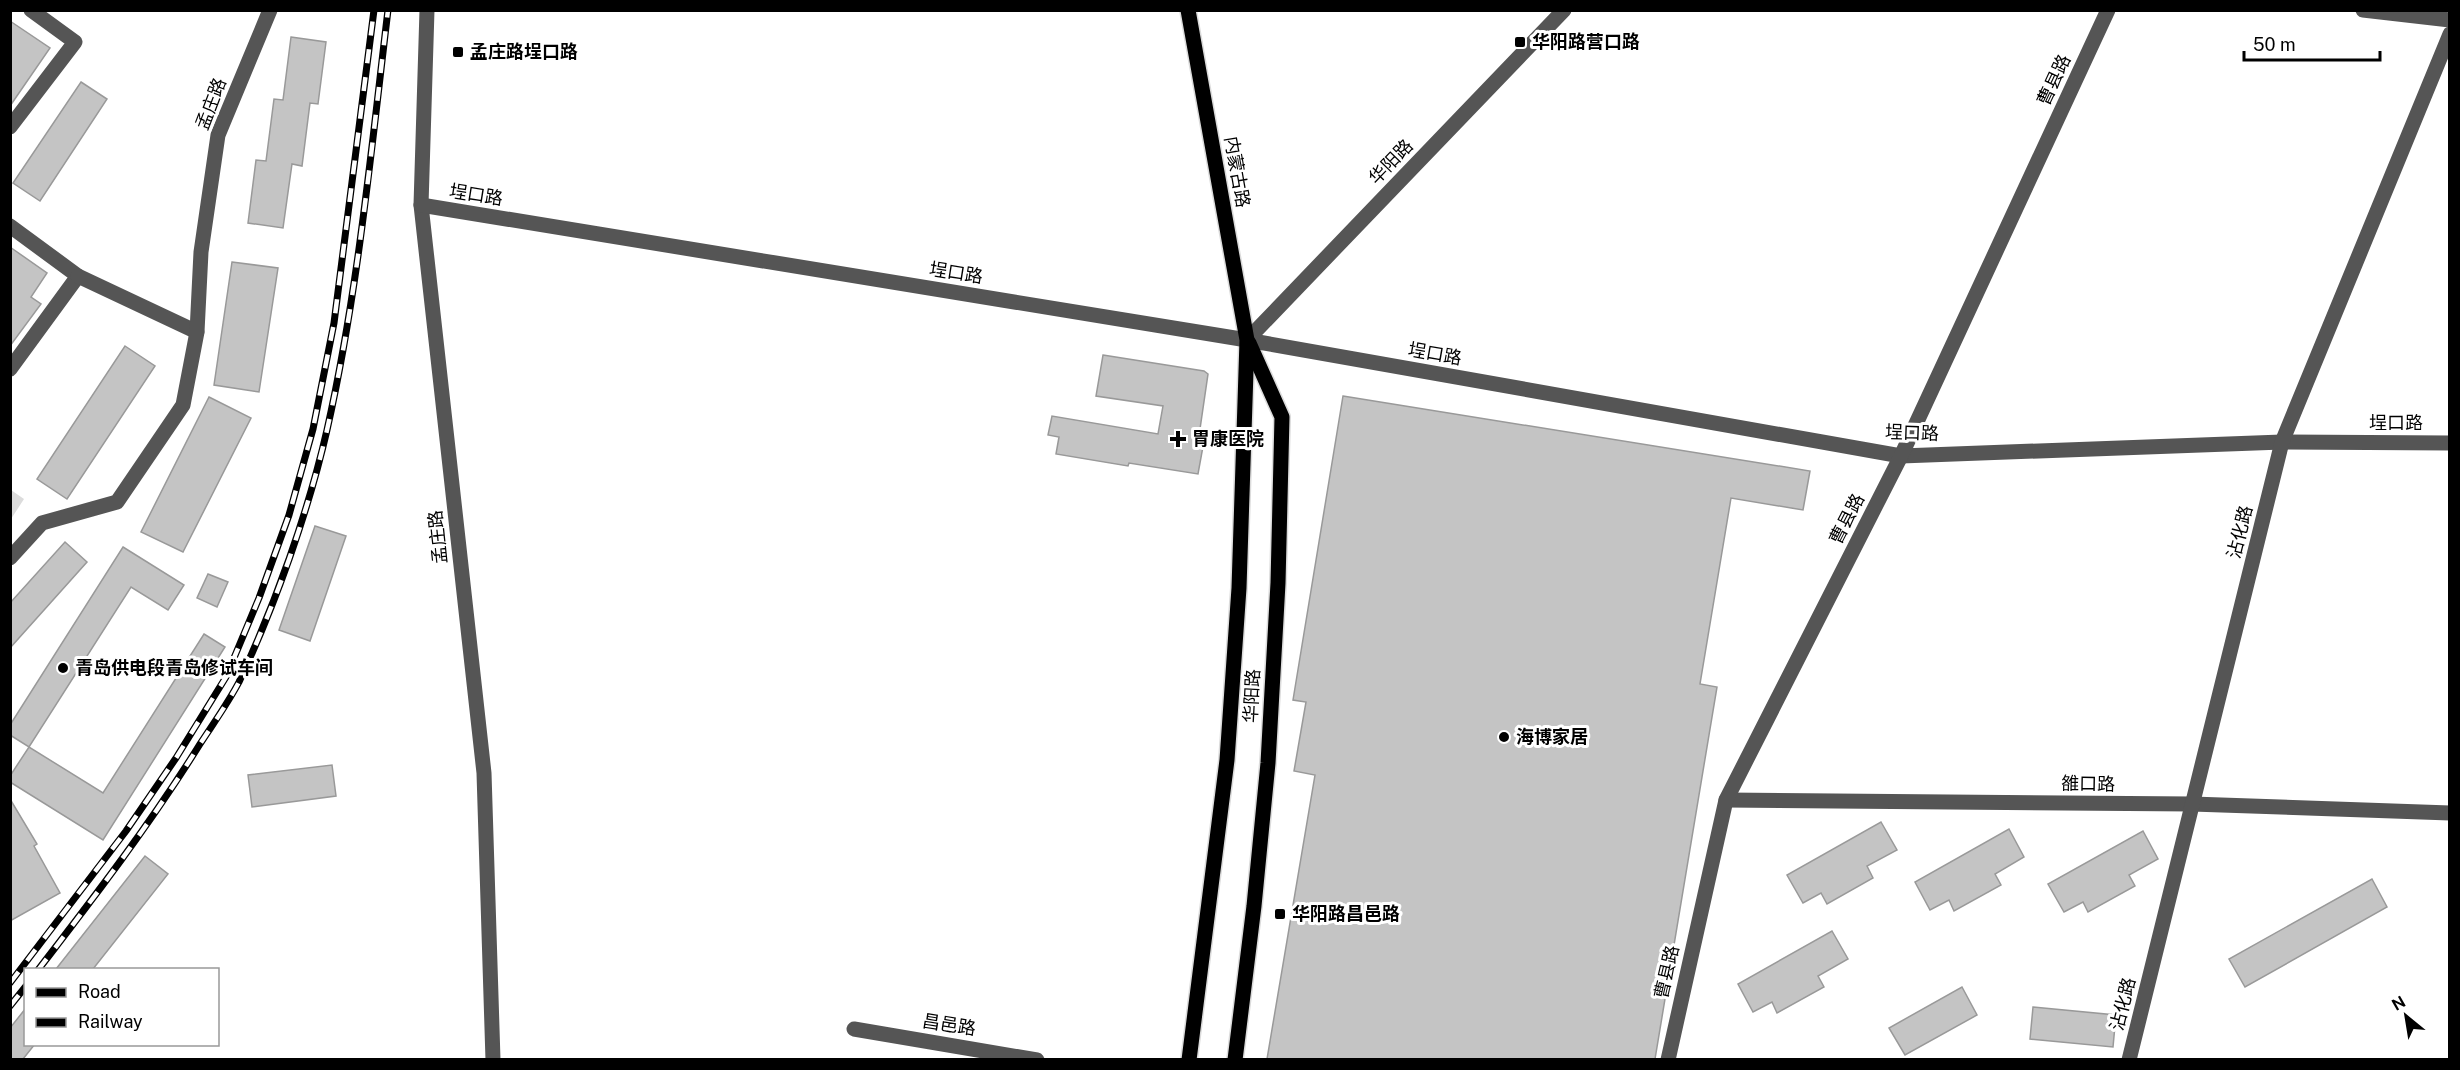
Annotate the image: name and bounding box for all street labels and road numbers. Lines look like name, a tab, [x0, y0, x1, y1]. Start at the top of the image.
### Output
street label: 曹县路	[2033, 51, 2074, 109]
street label: 孟庄路	[191, 75, 230, 133]
street label: 内蒙古路	[1221, 135, 1254, 209]
street label: 华阳路	[1364, 135, 1417, 188]
street label: 埕口路	[448, 180, 504, 209]
street label: 埕口路	[928, 258, 984, 287]
street label: 埕口路	[1407, 338, 1463, 369]
street label: 埕口路	[2369, 412, 2423, 433]
street label: 埕口路	[1885, 421, 1939, 444]
street label: 曹县路	[1825, 490, 1868, 548]
street label: 沾化路	[2223, 503, 2256, 561]
street label: 孟庄路	[424, 509, 451, 565]
street label: 华阳路	[1240, 668, 1263, 723]
street label: 雒口路	[2061, 773, 2115, 794]
street label: 曹县路	[1650, 943, 1683, 1001]
street label: 沾化路	[2106, 975, 2139, 1033]
street label: 昌邑路	[921, 1010, 977, 1039]

